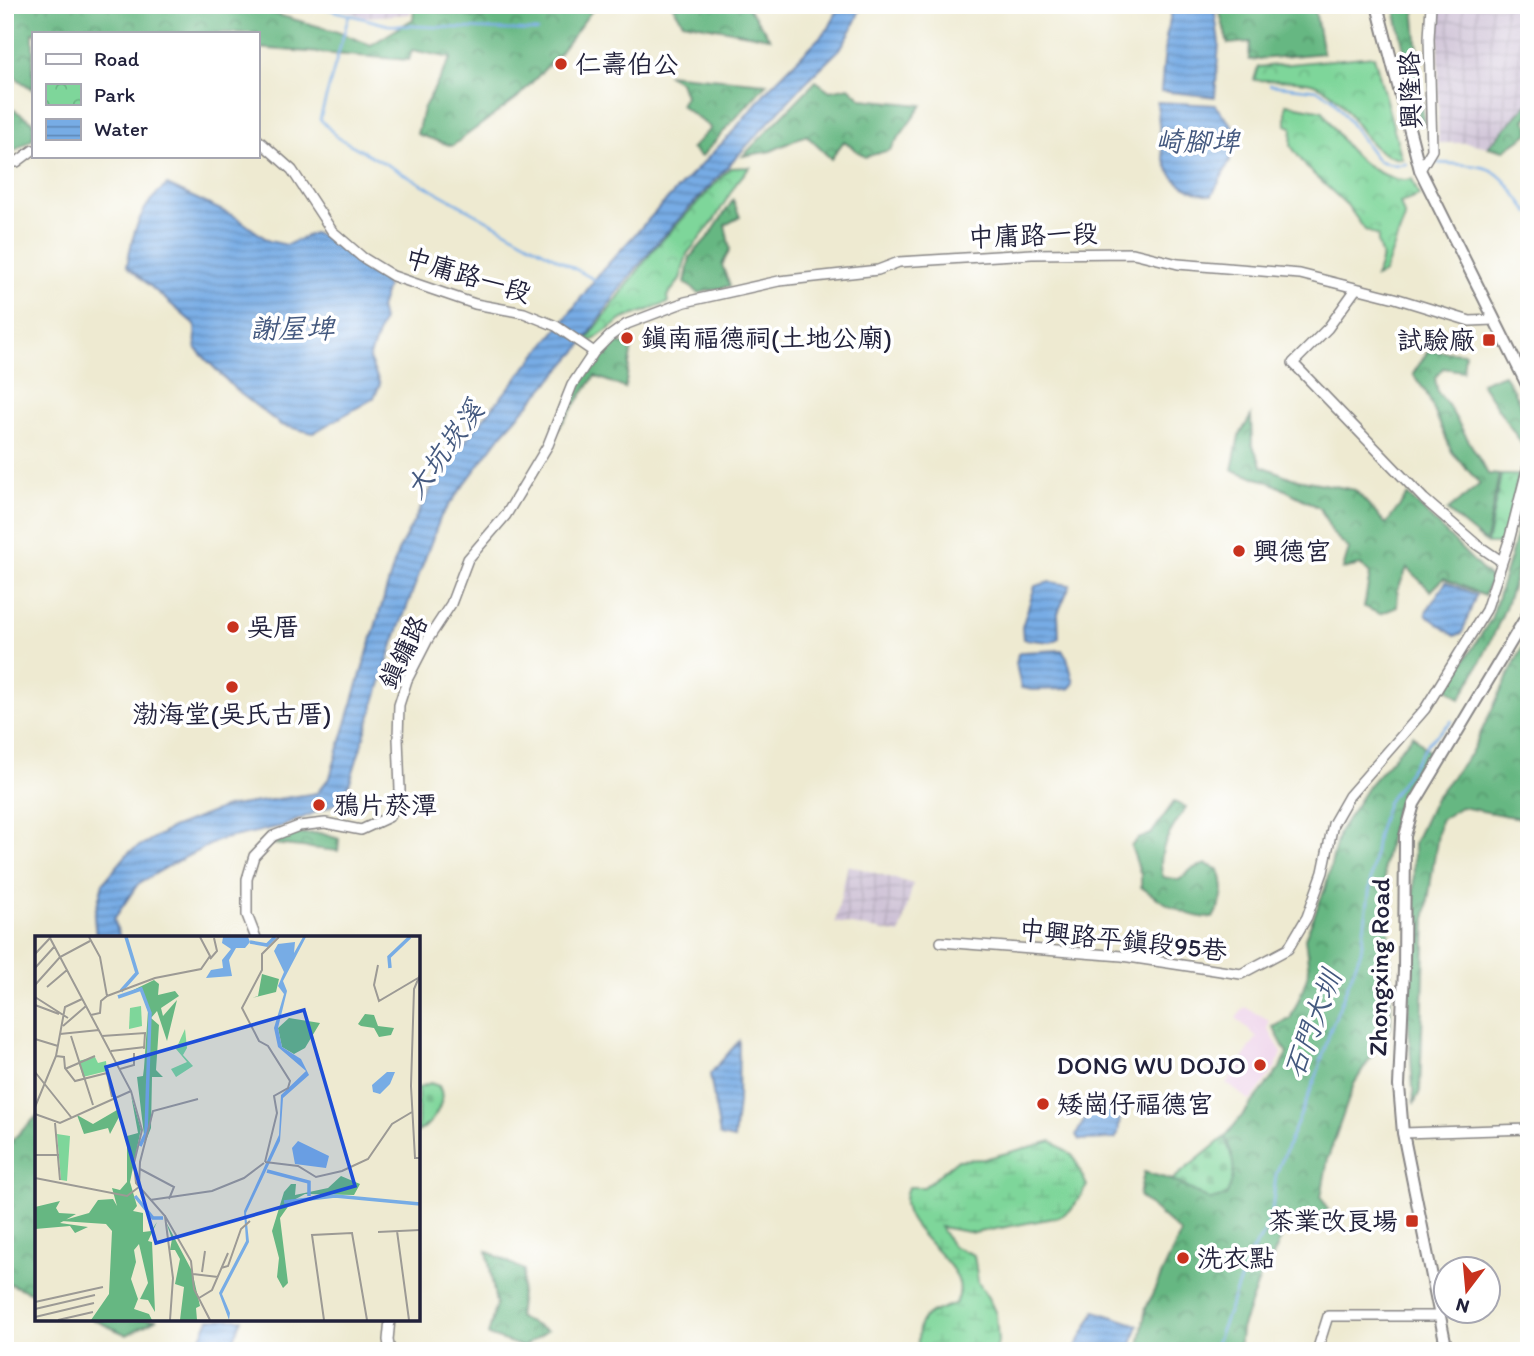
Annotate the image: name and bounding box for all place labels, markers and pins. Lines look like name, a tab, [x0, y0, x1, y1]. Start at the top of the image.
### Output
place label: 仁壽伯公	[575, 48, 679, 80]
marker: 仁壽伯公	[553, 56, 569, 72]
place label: 鎮南福德祠(土地公廟)	[641, 322, 892, 354]
place label: 試驗廠	[1397, 324, 1475, 356]
marker: 鎮南福德祠(土地公廟)	[619, 330, 635, 346]
marker: 試驗廠	[1481, 332, 1497, 348]
place label: 興德宮	[1253, 535, 1331, 567]
marker: 興德宮	[1231, 543, 1247, 559]
place label: 吳厝	[247, 611, 299, 643]
marker: 吳厝	[225, 619, 241, 635]
marker: 渤海堂(吳氏古厝)	[224, 679, 240, 695]
place label: 渤海堂(吳氏古厝)	[133, 698, 331, 730]
place label: 鴉片菸潭	[333, 789, 437, 821]
marker: 鴉片菸潭	[311, 797, 327, 813]
place label: DONG WU DOJO	[1056, 1049, 1246, 1081]
marker: DONG WU DOJO	[1252, 1057, 1268, 1073]
place label: 矮崗仔福德宮	[1057, 1088, 1213, 1120]
marker: 矮崗仔福德宮	[1035, 1096, 1051, 1112]
place label: 茶業改良場	[1268, 1205, 1398, 1237]
marker: 茶業改良場	[1404, 1213, 1420, 1229]
place label: 洗衣點	[1197, 1242, 1275, 1274]
marker: 洗衣點	[1175, 1250, 1191, 1266]

